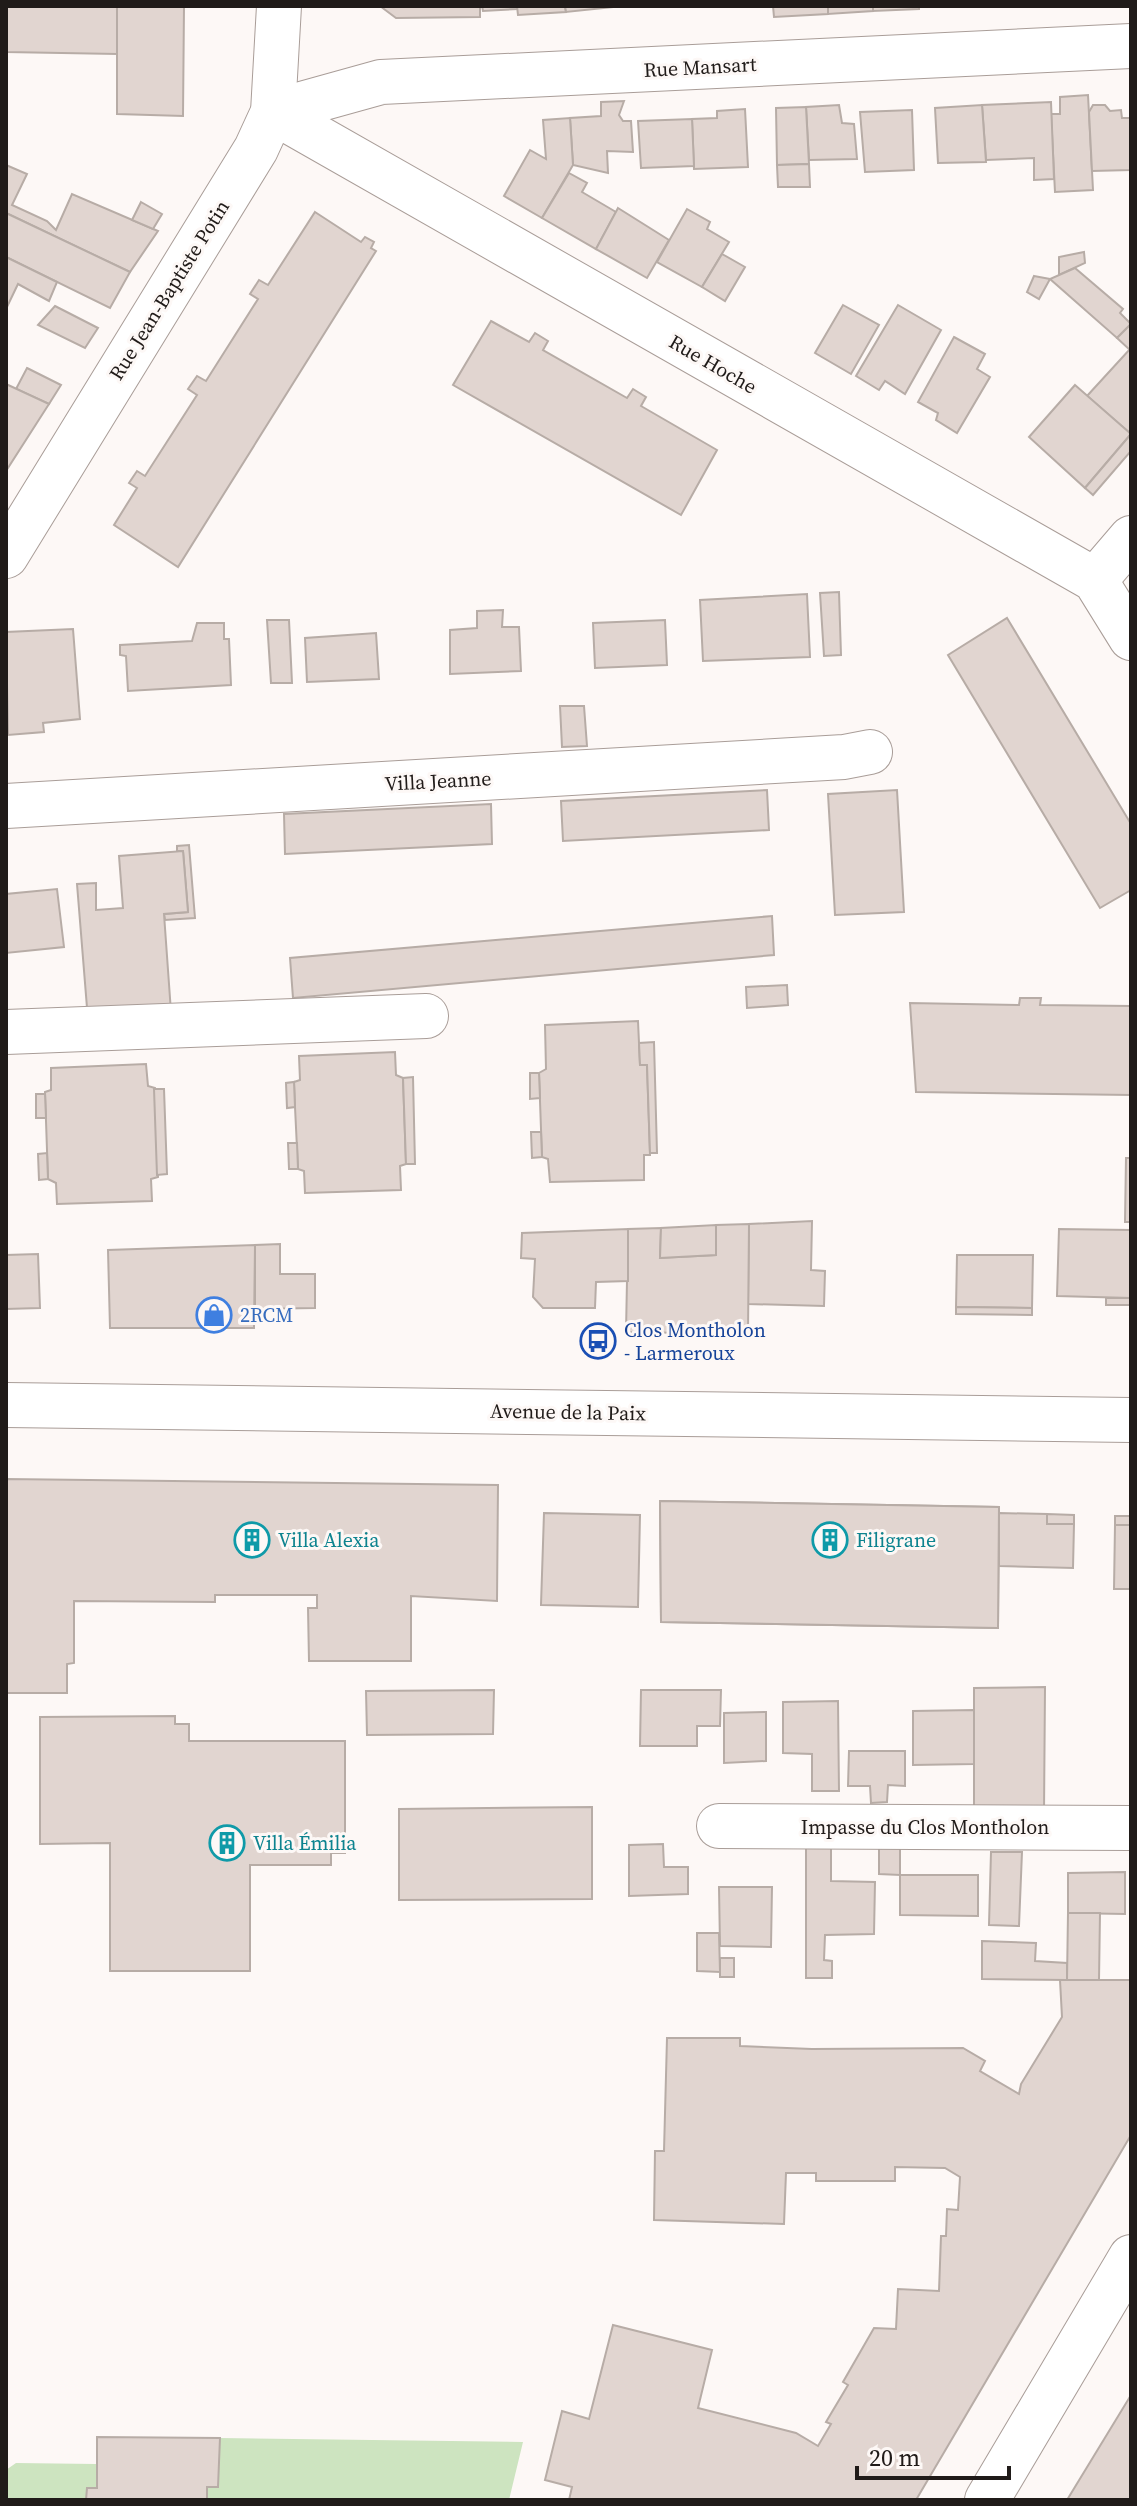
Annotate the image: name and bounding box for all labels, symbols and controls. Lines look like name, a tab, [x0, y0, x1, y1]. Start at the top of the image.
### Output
street label: Rue Mansart	[643, 50, 758, 84]
street label: Rue Jean-Baptiste Potin	[102, 195, 236, 385]
street label: Rue Hoche	[664, 328, 762, 400]
street label: Villa Jeanne	[384, 764, 492, 798]
shop icon: 2RCM	[195, 1296, 233, 1334]
place label: 2RCM	[240, 1301, 293, 1329]
place label: Clos Montholon - Larmeroux	[624, 1316, 766, 1367]
bus stop icon: Clos Montholon - Larmeroux	[579, 1322, 617, 1360]
street label: Avenue de la Paix	[490, 1397, 646, 1427]
building icon: Villa Alexia	[233, 1521, 271, 1559]
building icon: Filigrane	[811, 1521, 849, 1559]
place label: Villa Alexia	[278, 1526, 380, 1554]
place label: Filigrane	[856, 1526, 936, 1554]
street label: Impasse du Clos Montholon	[801, 1813, 1049, 1841]
building icon: Villa Émilia	[208, 1824, 246, 1862]
place label: Villa Émilia	[253, 1829, 357, 1857]
scale bar	[857, 2430, 1009, 2480]
text: 20 m	[869, 2441, 920, 2474]

